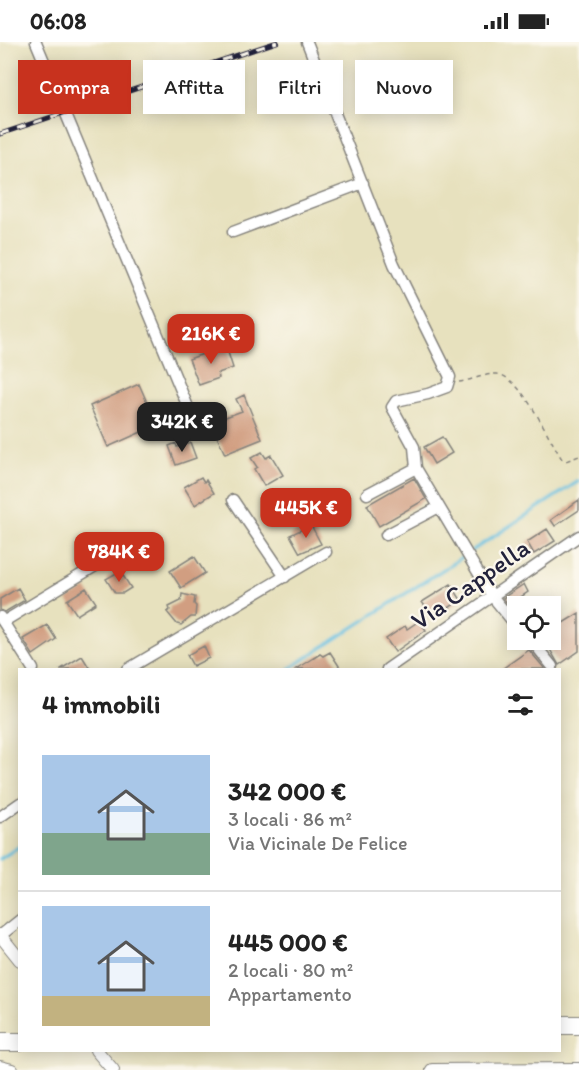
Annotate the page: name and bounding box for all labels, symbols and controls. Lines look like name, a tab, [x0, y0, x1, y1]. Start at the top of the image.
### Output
text: 06:08	[30, 8, 86, 35]
chip: Compra	[18, 60, 131, 114]
chip: Affitta	[143, 60, 245, 114]
chip: Filtri	[257, 60, 343, 114]
chip: Nuovo	[355, 60, 453, 114]
pin: 216K €	[162, 314, 260, 365]
text: 216K €	[181, 321, 241, 345]
pin: 342K €	[133, 402, 231, 453]
text: 342K €	[151, 409, 213, 433]
pin: 445K €	[257, 488, 355, 539]
text: 445K €	[274, 495, 338, 519]
street label: Via Cappella	[405, 531, 536, 636]
pin: 784K €	[70, 532, 168, 583]
text: 784K €	[88, 539, 150, 563]
map controls	[507, 596, 561, 650]
button: locate	[507, 596, 561, 650]
text: 4 immobili	[42, 688, 160, 720]
icon: filters	[504, 688, 537, 721]
text: 342 000 €	[228, 775, 346, 807]
icon: home	[90, 779, 162, 851]
text: 3 locali · 86 m²	[228, 807, 352, 831]
text: Via Vicinale De Felice	[228, 831, 407, 855]
text: 445 000 €	[228, 926, 348, 958]
icon: home	[90, 930, 162, 1002]
text: 2 locali · 80 m²	[228, 958, 353, 982]
text: Appartamento	[228, 982, 352, 1006]

